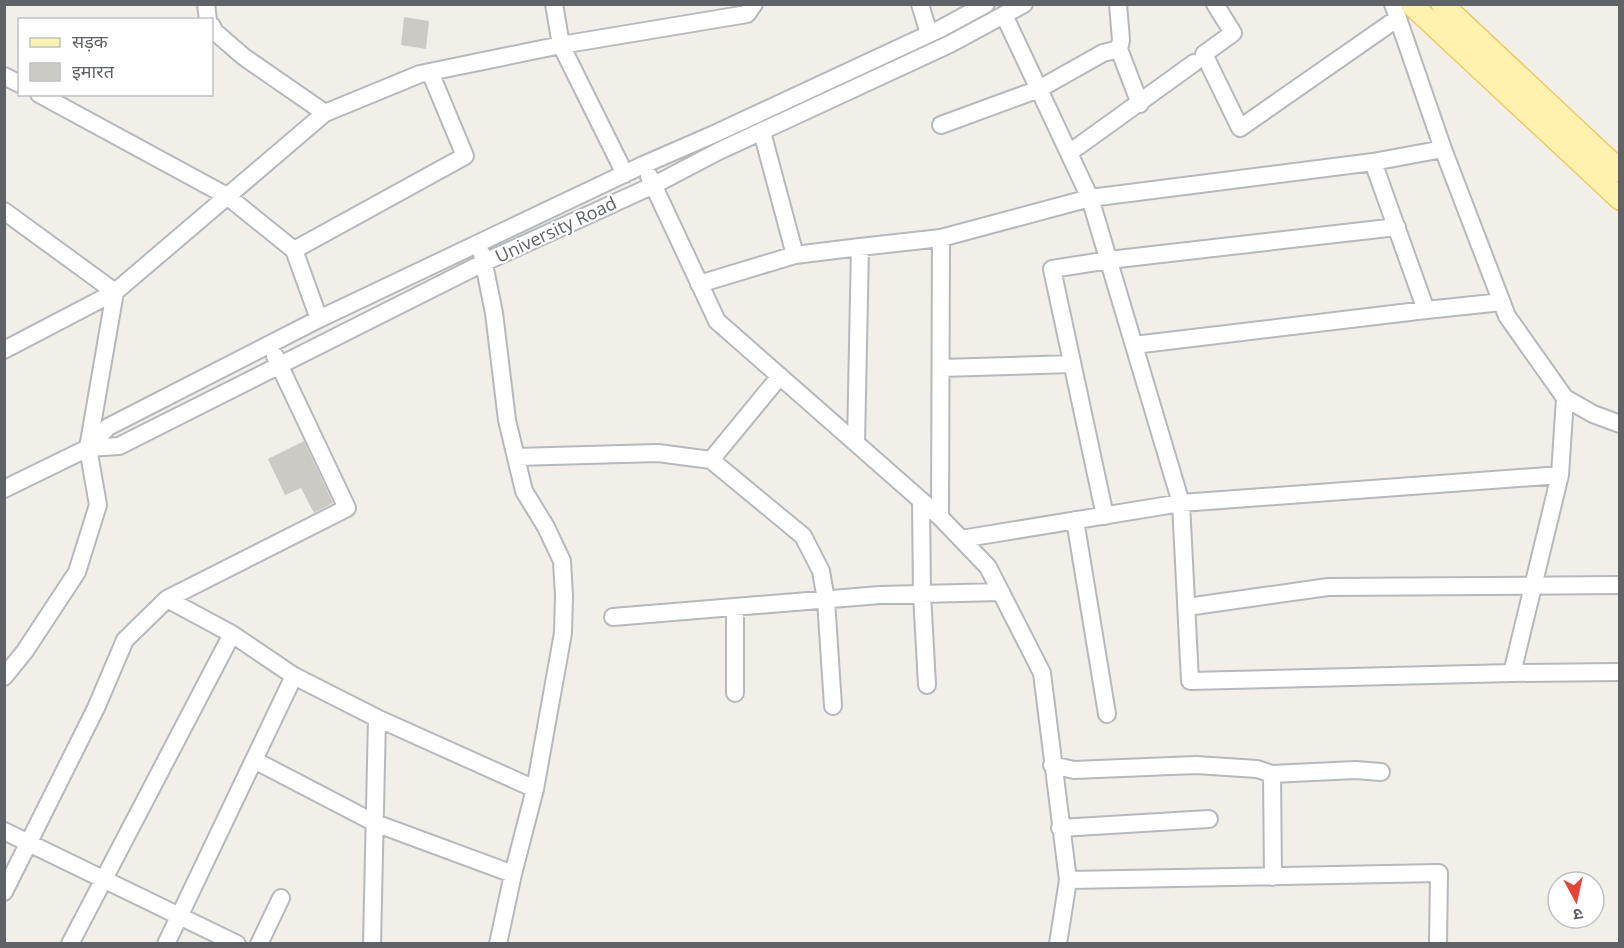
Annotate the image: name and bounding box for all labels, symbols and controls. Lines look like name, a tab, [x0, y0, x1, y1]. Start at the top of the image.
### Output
legend	[18, 18, 213, 96]
text: सड़क	[72, 29, 109, 53]
text: इमारत	[72, 59, 115, 83]
street label: University Road	[491, 190, 620, 268]
north arrow	[1546, 870, 1606, 930]
text: उ	[1571, 903, 1584, 926]

